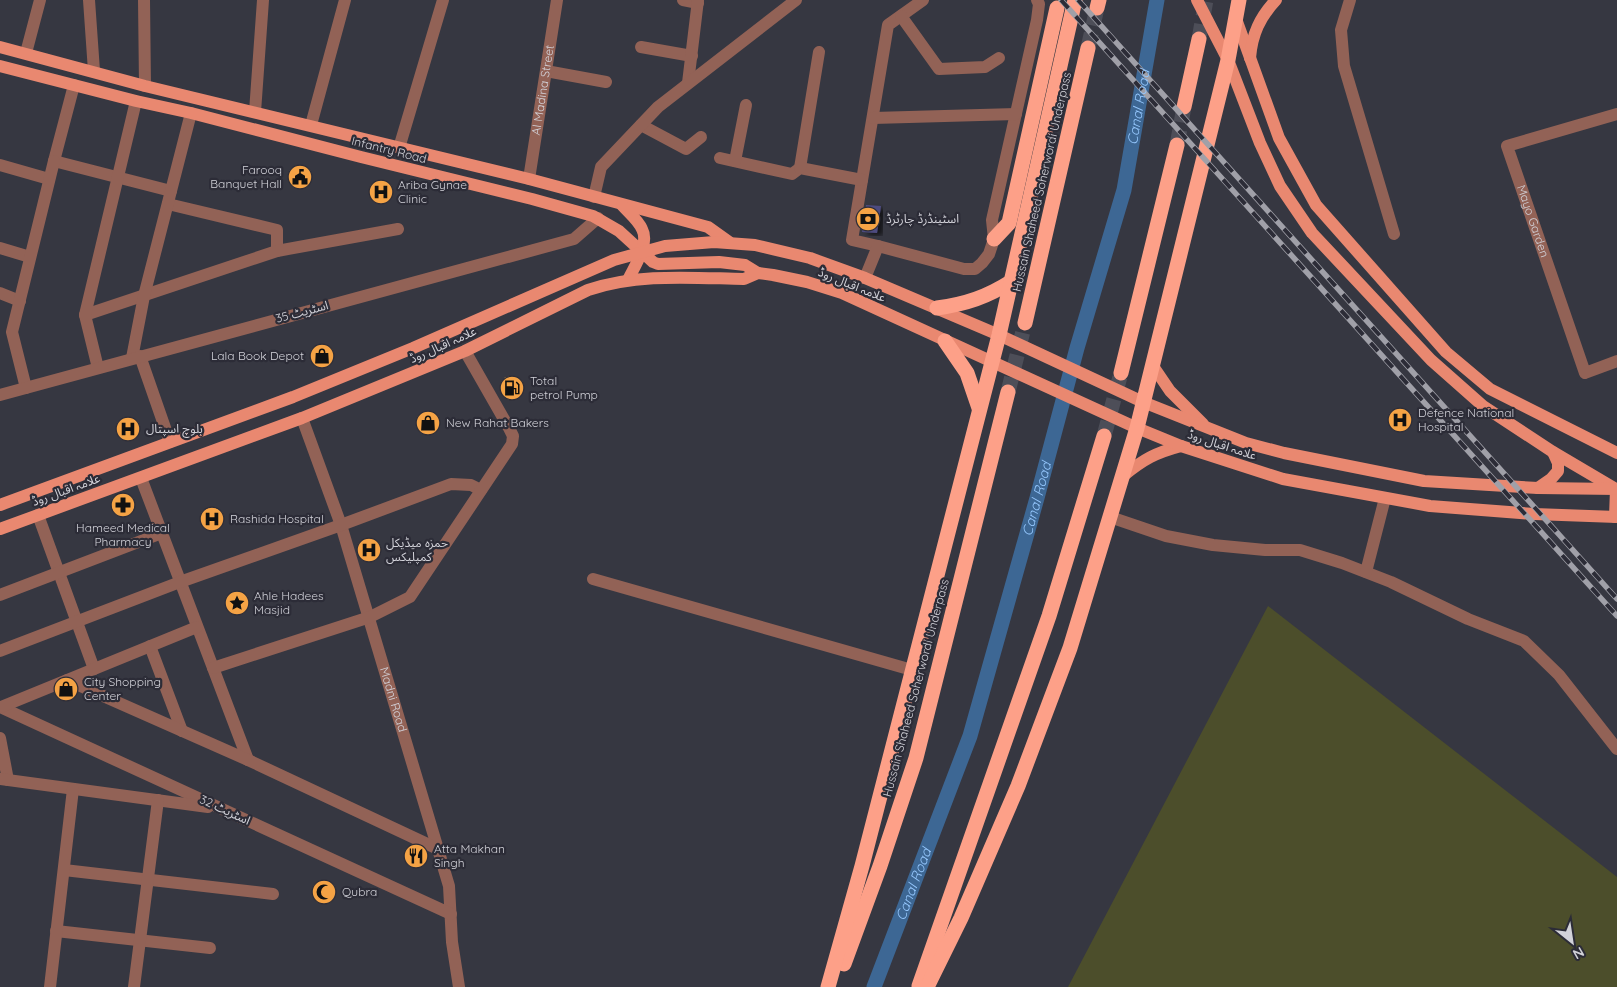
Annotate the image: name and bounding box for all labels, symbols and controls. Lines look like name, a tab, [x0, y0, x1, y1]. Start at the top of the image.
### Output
street label: Al Madina Street	[528, 44, 557, 136]
water label: Canal Road	[1123, 67, 1154, 146]
street label: Hussain Shaheed Soherwordi Underpass	[1009, 70, 1074, 293]
street label: Infantry Road	[350, 133, 428, 166]
place label: Farooq Banquet Hall	[210, 162, 282, 191]
public building icon: Farooq Banquet Hall	[287, 164, 313, 190]
place label: Ariba Gynae Clinic	[398, 177, 467, 206]
hospital icon: Ariba Gynae Clinic	[368, 179, 394, 205]
street label: Mayo Garden	[1514, 183, 1553, 259]
bank icon: اسٹینڈرڈ چارٹرڈ	[855, 206, 881, 232]
place label: اسٹینڈرڈ چارٹرڈ	[886, 211, 959, 227]
street label: علامہ اقبال روڈ	[816, 264, 888, 305]
street label: اسٹریٹ 35	[274, 297, 330, 326]
street label: علامہ اقبال روڈ	[407, 323, 479, 366]
shop icon: Lala Book Depot	[309, 343, 335, 369]
place label: Lala Book Depot	[211, 348, 304, 363]
place label: Total petrol Pump	[530, 373, 598, 402]
fuel station icon: Total petrol Pump	[499, 375, 525, 401]
place label: Defence National Hospital	[1418, 405, 1514, 434]
hospital icon: Defence National Hospital	[1387, 407, 1413, 433]
shop icon: New Rahat Bakers	[415, 410, 441, 436]
place label: New Rahat Bakers	[446, 415, 549, 430]
hospital icon: بلوچ اسپتال	[115, 416, 141, 442]
place label: بلوچ اسپتال	[146, 421, 203, 438]
street label: علامہ اقبال روڈ	[1186, 426, 1258, 463]
water label: Canal Road	[1018, 458, 1056, 538]
street label: علامہ اقبال روڈ	[30, 470, 102, 509]
pharmacy icon: Hameed Medical Pharmacy	[110, 492, 136, 518]
hospital icon: Rashida Hospital	[199, 506, 225, 532]
place label: Rashida Hospital	[230, 511, 324, 526]
place label: Hameed Medical Pharmacy	[76, 520, 170, 549]
place label: حمزہ میڈیکل کمپلیکس	[386, 535, 448, 565]
hospital icon: حمزہ میڈیکل کمپلیکس	[356, 537, 382, 563]
street label: Hussain Shaheed Soherwordi Underpass	[879, 577, 952, 799]
place label: Ahle Hadees Masjid	[254, 588, 324, 617]
place icon: Ahle Hadees Masjid	[224, 590, 250, 616]
street label: Madni Road	[377, 665, 410, 734]
place label: City Shopping Center	[84, 674, 161, 703]
shop icon: City Shopping Center	[53, 676, 79, 702]
street label: اسٹریٹ 32	[198, 791, 253, 828]
place label: Atta Makhan Singh	[434, 841, 505, 870]
restaurant icon: Atta Makhan Singh	[403, 843, 429, 869]
water label: Canal Road	[891, 844, 936, 923]
mosque icon: Qubra	[311, 879, 337, 905]
place label: Qubra	[342, 884, 377, 899]
north arrow	[1547, 917, 1597, 967]
text: N	[1570, 943, 1587, 964]

